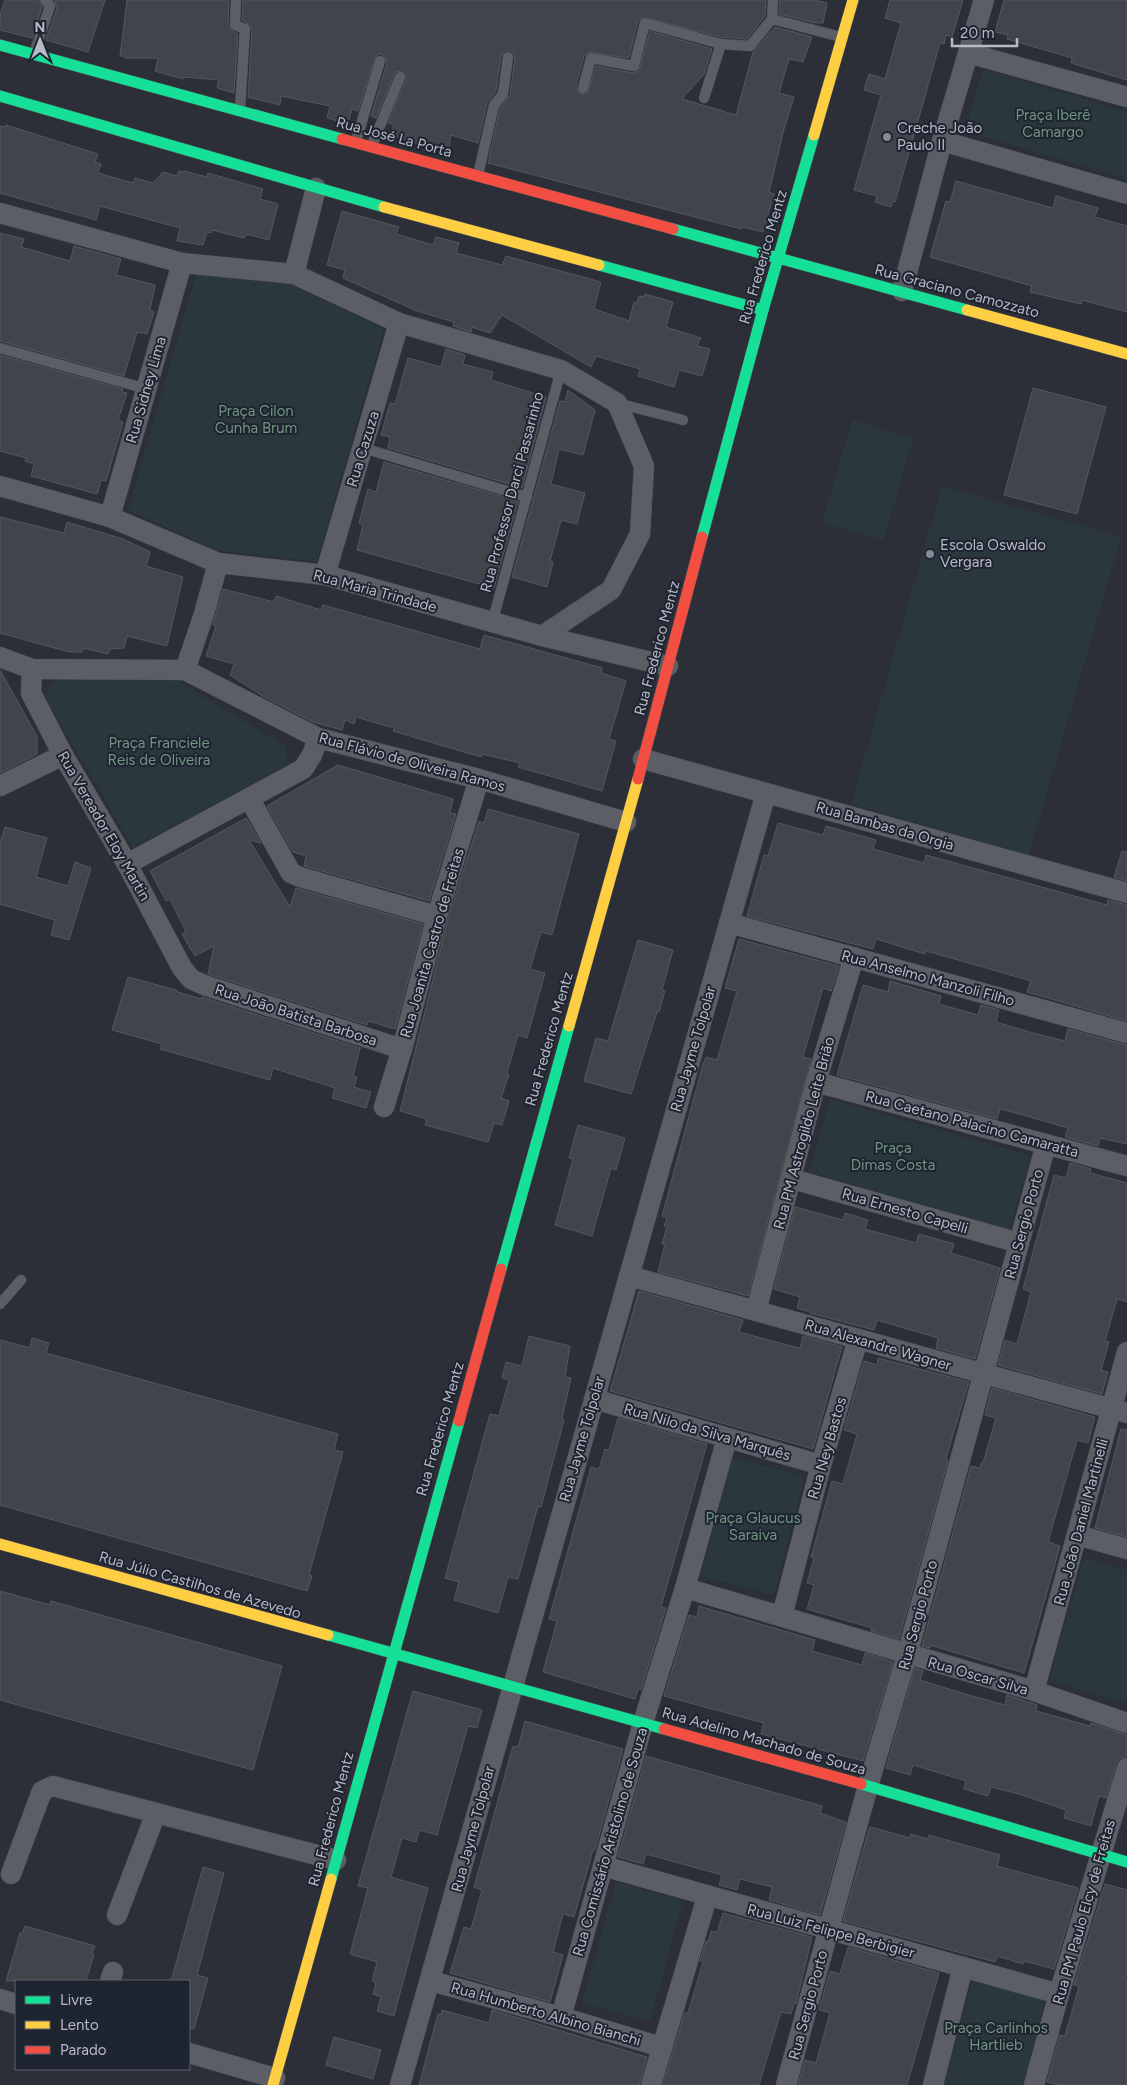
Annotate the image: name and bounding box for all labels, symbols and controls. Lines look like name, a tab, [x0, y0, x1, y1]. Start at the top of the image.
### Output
north arrow	[15, 15, 65, 65]
scale bar	[952, 15, 1017, 47]
text: N	[35, 19, 45, 36]
text: 20 m	[960, 24, 994, 42]
park label: Praça Iberê Camargo	[1015, 106, 1091, 141]
street label: Rua José La Porta	[334, 113, 454, 161]
place label: Creche João Paulo II	[897, 119, 983, 154]
marker: Creche João Paulo II	[881, 131, 893, 143]
street label: Rua Frederico Mentz	[735, 188, 791, 326]
street label: Rua Graciano Camozzato	[873, 260, 1042, 322]
street label: Rua Sidney Lima	[122, 335, 170, 445]
street label: Rua Professor Darci Passarinho	[477, 390, 548, 594]
park label: Praça Cilon Cunha Brum	[215, 402, 297, 437]
street label: Rua Cazuza	[343, 409, 383, 489]
place label: Escola Oswaldo Vergara	[940, 536, 1046, 571]
marker: Escola Oswaldo Vergara	[924, 548, 936, 560]
street label: Rua Maria Trindade	[311, 566, 439, 616]
street label: Rua Frederico Mentz	[630, 579, 684, 717]
street label: Rua Flávio de Oliveira Ramos	[317, 728, 507, 796]
park label: Praça Franciele Reis de Oliveira	[108, 734, 210, 769]
street label: Rua Vereador Eloy Martin	[54, 748, 154, 904]
street label: Rua Bambas da Orgia	[814, 798, 956, 854]
street label: Rua Joanita Castro de Freitas	[396, 846, 468, 1040]
street label: Rua Anselmo Manzoli Filho	[839, 946, 1017, 1010]
street label: Rua Frederico Mentz	[521, 970, 577, 1108]
street label: Rua João Batista Barbosa	[213, 980, 379, 1050]
street label: Rua Jayme Tolpolar	[666, 984, 720, 1114]
street label: Rua PM Astrogildo Leite Brião	[770, 1034, 838, 1231]
street label: Rua Caetano Palacino Camaratta	[863, 1087, 1081, 1161]
park label: Praça Dimas Costa	[851, 1139, 935, 1174]
street label: Rua Sergio Porto	[1001, 1167, 1047, 1281]
street label: Rua Ernesto Capelli	[840, 1184, 970, 1238]
street label: Rua Alexandre Wagner	[803, 1315, 953, 1375]
street label: Rua Frederico Mentz	[412, 1360, 468, 1498]
street label: Rua Jayme Tolpolar	[555, 1374, 609, 1504]
street label: Rua Ney Bastos	[804, 1395, 850, 1501]
street label: Rua Nilo da Silva Marquês	[622, 1400, 792, 1464]
street label: Rua João Daniel Martinelli	[1050, 1437, 1112, 1607]
park label: Praça Glaucus Saraiva	[705, 1509, 801, 1544]
street label: Rua Júlio Castilhos de Azevedo	[97, 1547, 303, 1623]
street label: Rua Sergio Porto	[895, 1558, 941, 1672]
street label: Rua Oscar Silva	[926, 1653, 1030, 1699]
street label: Rua Adelino Machado de Souza	[660, 1703, 868, 1779]
street label: Rua Comissário Aristolino de Souza	[569, 1726, 651, 1958]
street label: Rua Frederico Mentz	[304, 1750, 358, 1888]
street label: Rua Jayme Tolpolar	[447, 1764, 499, 1894]
street label: Rua PM Paulo Elcy de Freitas	[1049, 1817, 1119, 2007]
street label: Rua Luiz Felippe Berbigier	[745, 1900, 917, 1962]
street label: Rua Sergio Porto	[785, 1948, 831, 2062]
street label: Rua Humberto Albino Bianchi	[449, 1978, 643, 2050]
legend	[15, 1980, 190, 2070]
text: Livre	[60, 1991, 92, 2009]
text: Lento	[60, 2016, 99, 2034]
park label: Praça Carlinhos Hartlieb	[944, 2019, 1048, 2054]
text: Parado	[60, 2041, 107, 2059]

